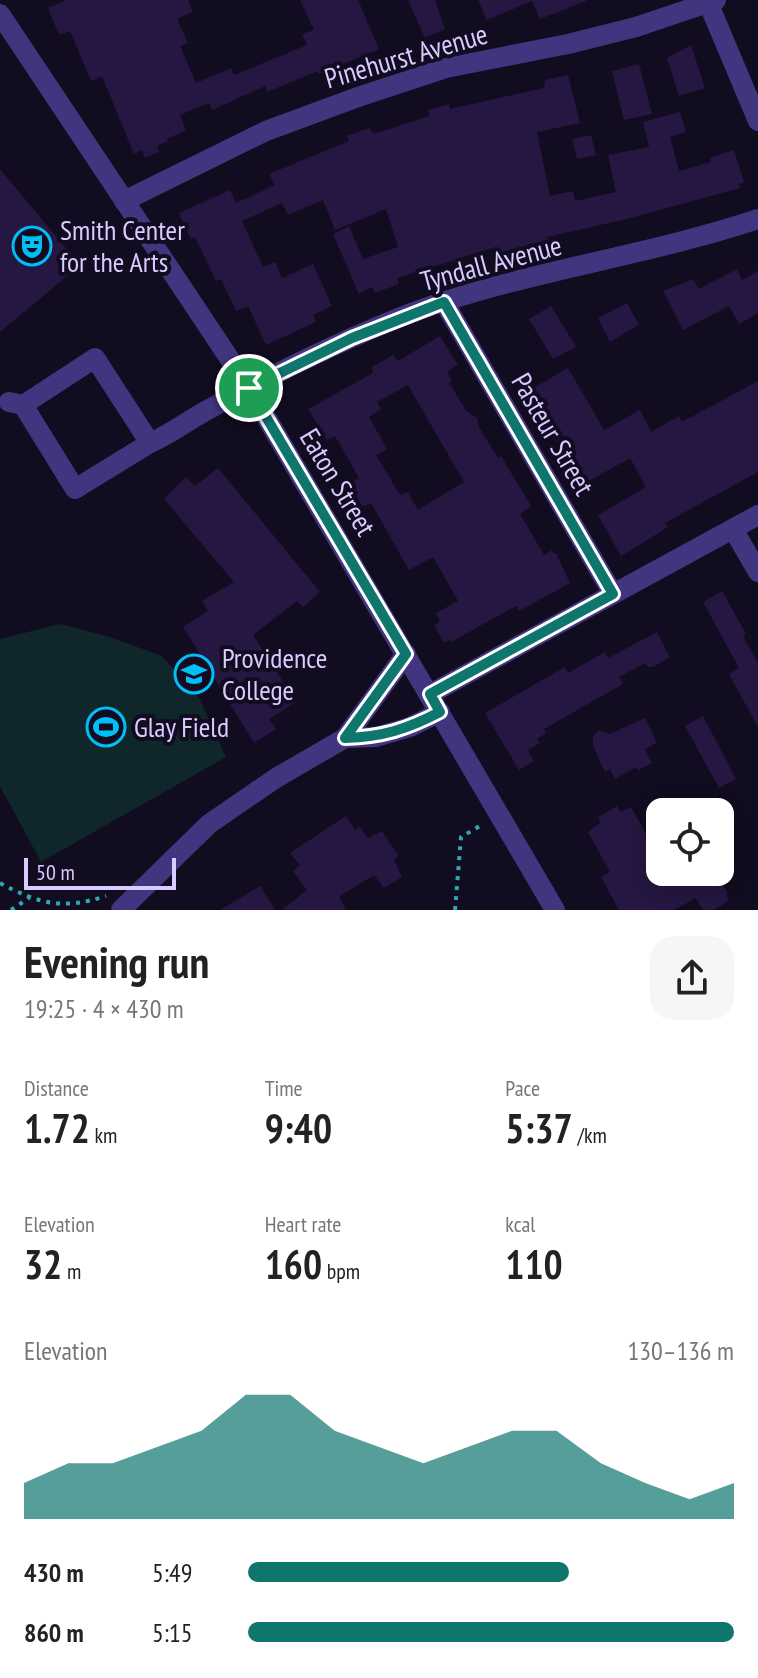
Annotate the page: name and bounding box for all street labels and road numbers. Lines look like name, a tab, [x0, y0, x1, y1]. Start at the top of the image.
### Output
street label: Pinehurst Avenue	[320, 15, 492, 96]
street label: Tyndall Avenue	[416, 226, 566, 299]
street label: Pasteur Street	[504, 366, 603, 502]
street label: Eaton Street	[292, 421, 385, 543]

